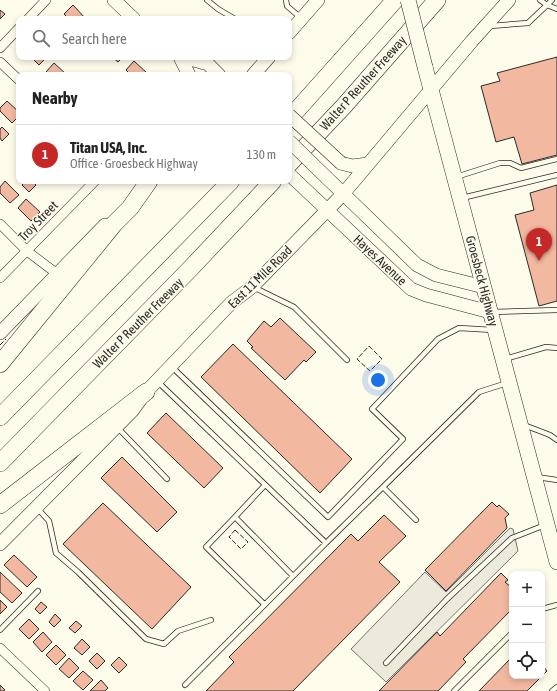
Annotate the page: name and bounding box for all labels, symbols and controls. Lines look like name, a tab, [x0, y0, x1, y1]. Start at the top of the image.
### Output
search box	[16, 16, 292, 60]
icon: search	[30, 27, 52, 49]
text: Search here	[62, 30, 127, 47]
street label: Walter P Reuther Freeway	[317, 32, 410, 133]
text: Nearby	[32, 88, 78, 108]
text: Titan USA, Inc.	[70, 139, 147, 156]
text: 1	[42, 147, 48, 162]
text: 130 m	[247, 147, 276, 162]
text: Office · Groesbeck Highway	[70, 156, 198, 171]
street label: Troy Street	[15, 197, 61, 244]
pin: 1	[526, 228, 552, 261]
street label: Hayes Avenue	[350, 232, 410, 288]
street label: Groesbeck Highway	[463, 234, 501, 329]
street label: East 11 Mile Road	[225, 243, 295, 311]
street label: Walter P Reuther Freeway	[90, 274, 187, 371]
your location	[368, 370, 388, 390]
map controls	[509, 571, 545, 679]
button: +	[509, 571, 545, 607]
button: −	[509, 607, 545, 643]
button: locate	[509, 643, 545, 679]

